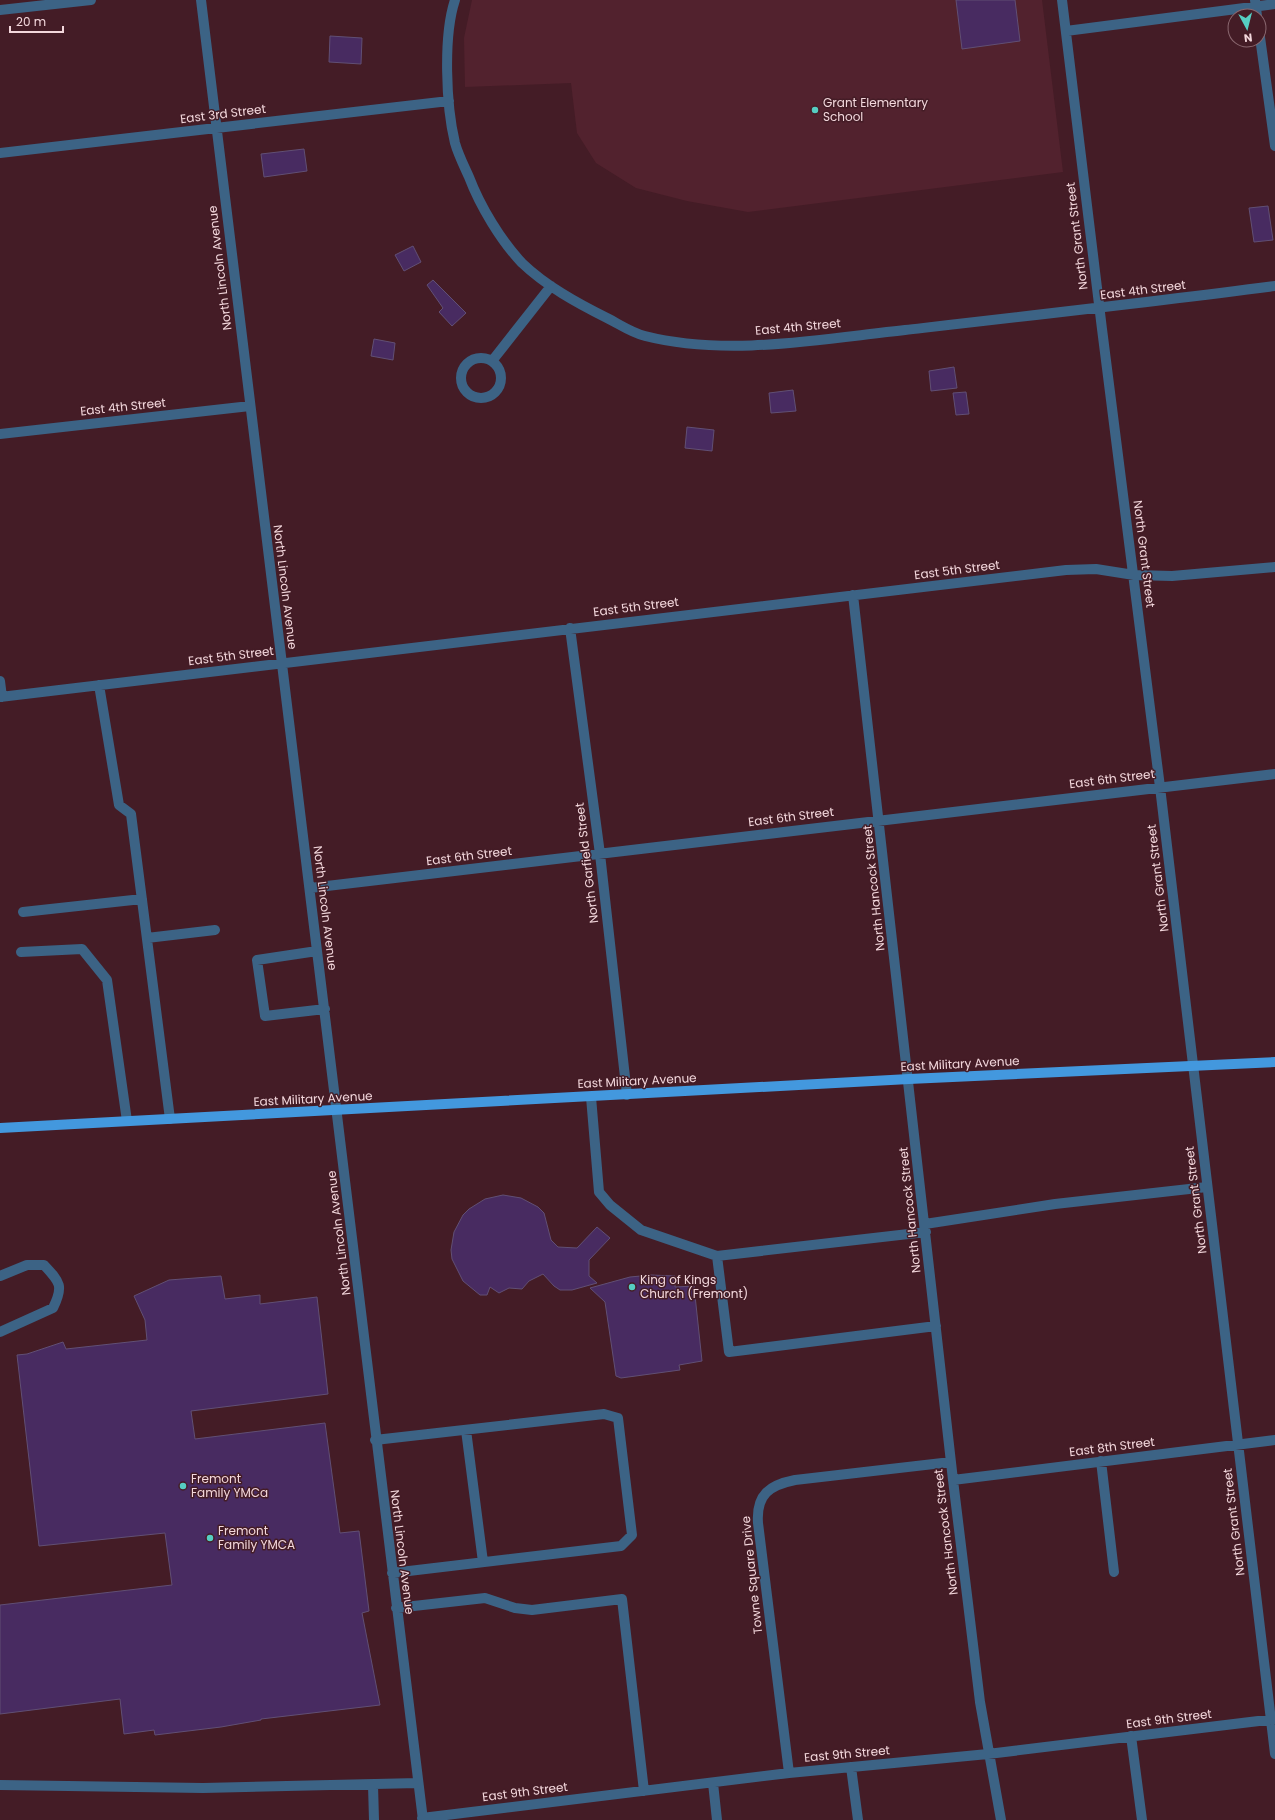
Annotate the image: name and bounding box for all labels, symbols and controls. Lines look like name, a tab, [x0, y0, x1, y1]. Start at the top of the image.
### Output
scale bar	[10, 8, 63, 34]
north arrow	[1227, 8, 1267, 48]
text: 20 m	[16, 13, 46, 30]
text: N	[1243, 29, 1253, 46]
place label: Grant Elementary School	[823, 94, 928, 125]
street label: East 3rd Street	[179, 100, 267, 127]
marker: Grant Elementary School	[810, 105, 820, 115]
street label: North Grant Street	[1061, 181, 1092, 291]
street label: North Lincoln Avenue	[203, 205, 236, 331]
street label: East 4th Street	[1099, 276, 1187, 303]
street label: East 4th Street	[754, 314, 842, 339]
street label: East 4th Street	[79, 394, 167, 419]
street label: North Grant Street	[1129, 499, 1160, 609]
street label: North Lincoln Avenue	[269, 524, 302, 650]
street label: East 5th Street	[913, 556, 1001, 583]
street label: East 5th Street	[592, 593, 680, 620]
street label: East 5th Street	[187, 642, 275, 669]
street label: East 6th Street	[1068, 765, 1156, 792]
street label: North Garfield Street	[571, 802, 602, 924]
street label: East 6th Street	[747, 803, 835, 830]
street label: North Grant Street	[1142, 823, 1173, 933]
street label: North Hancock Street	[858, 824, 889, 952]
street label: East 6th Street	[425, 842, 513, 869]
street label: North Lincoln Avenue	[309, 845, 342, 971]
street label: East Military Avenue	[900, 1052, 1020, 1075]
street label: East Military Avenue	[577, 1069, 697, 1092]
street label: East Military Avenue	[253, 1087, 373, 1110]
street label: North Grant Street	[1180, 1145, 1211, 1255]
street label: North Hancock Street	[894, 1146, 925, 1274]
street label: North Lincoln Avenue	[322, 1170, 355, 1296]
place label: King of Kings Church (Fremont)	[640, 1271, 748, 1302]
marker: King of Kings Church (Fremont)	[627, 1282, 637, 1292]
street label: East 8th Street	[1068, 1433, 1156, 1460]
street label: North Grant Street	[1218, 1467, 1249, 1577]
street label: North Hancock Street	[929, 1468, 962, 1596]
place label: Fremont Family YMCa	[191, 1470, 268, 1501]
marker: Fremont Family YMCa	[178, 1481, 188, 1491]
street label: North Lincoln Avenue	[386, 1489, 419, 1615]
street label: Towne Square Drive	[737, 1515, 766, 1635]
place label: Fremont Family YMCA	[218, 1522, 295, 1553]
marker: Fremont Family YMCA	[205, 1533, 215, 1543]
street label: East 9th Street	[1125, 1705, 1213, 1732]
street label: East 9th Street	[803, 1741, 891, 1766]
street label: East 9th Street	[481, 1778, 569, 1805]

